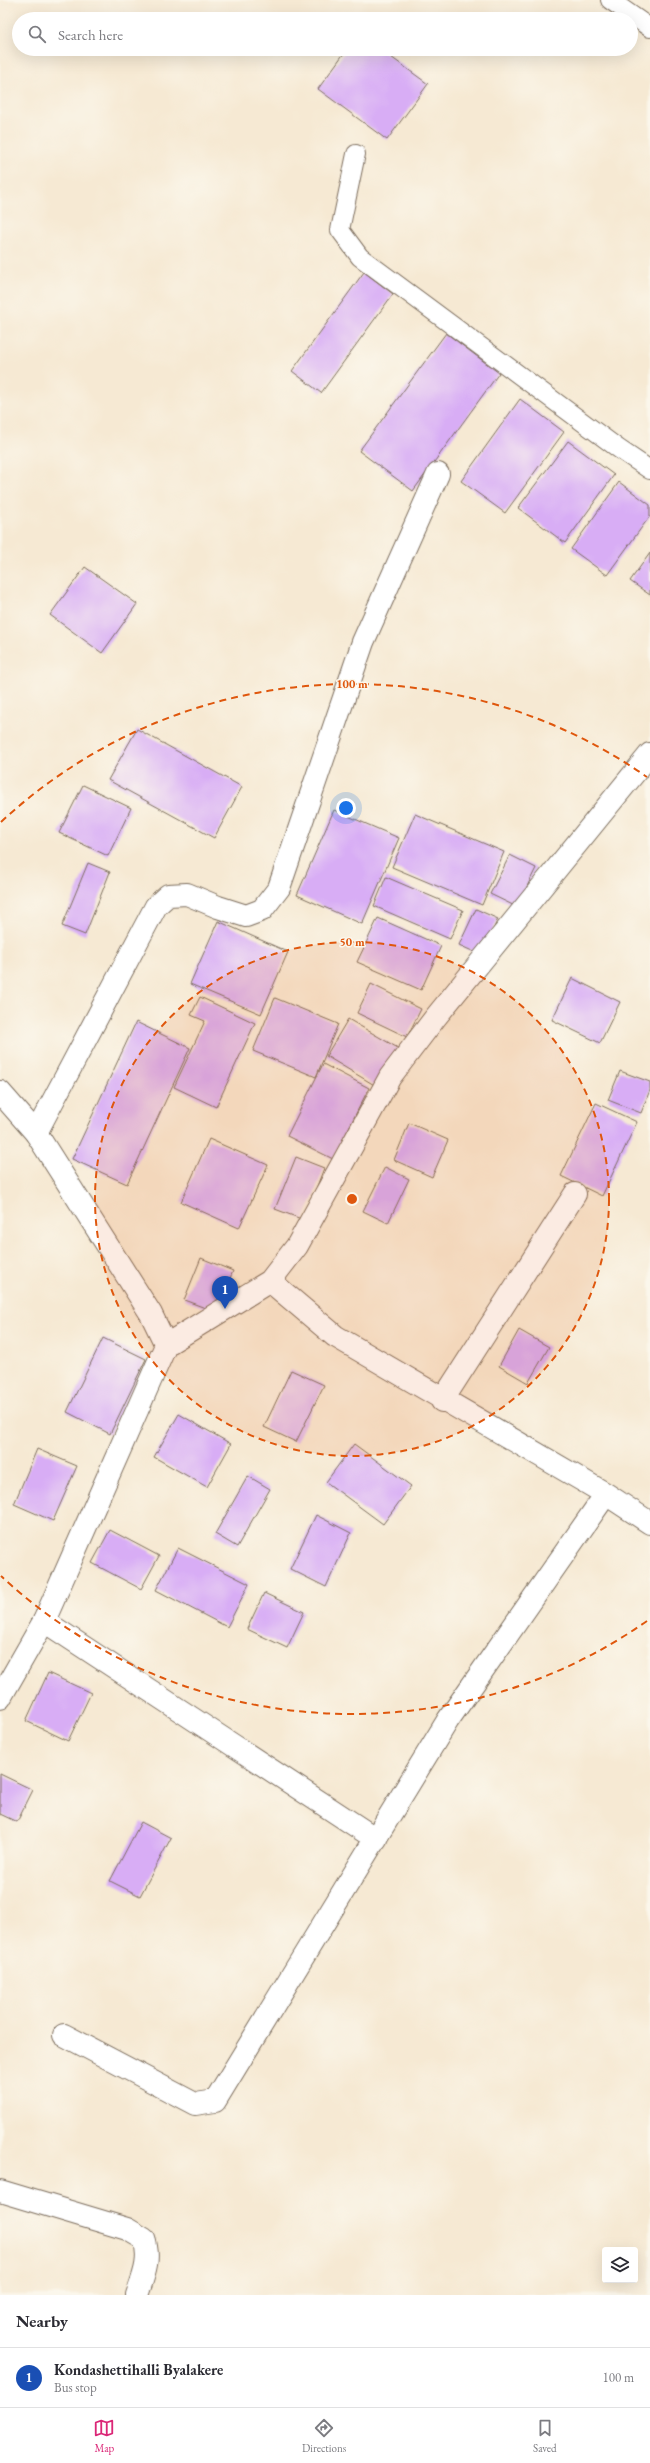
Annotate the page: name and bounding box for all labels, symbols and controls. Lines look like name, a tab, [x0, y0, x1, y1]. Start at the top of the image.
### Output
search box	[12, 12, 638, 56]
icon: search	[26, 23, 48, 45]
text: Search here	[58, 25, 123, 44]
text: 100 m	[336, 676, 368, 692]
your location	[336, 798, 356, 818]
text: 50 m	[339, 934, 365, 950]
centre of rings	[345, 1192, 359, 1206]
pin: 1	[212, 1276, 238, 1309]
map controls	[602, 2247, 638, 2283]
button: layers	[602, 2247, 638, 2283]
text: Nearby	[16, 2310, 68, 2332]
text: Kondashettihalli Byalakere	[54, 2360, 223, 2379]
text: 1	[26, 2369, 32, 2386]
text: 100 m	[603, 2369, 634, 2386]
text: Bus stop	[54, 2379, 97, 2396]
tab: Map	[93, 2417, 115, 2455]
tab: Directions	[302, 2417, 346, 2455]
tab: Saved	[533, 2417, 557, 2455]

